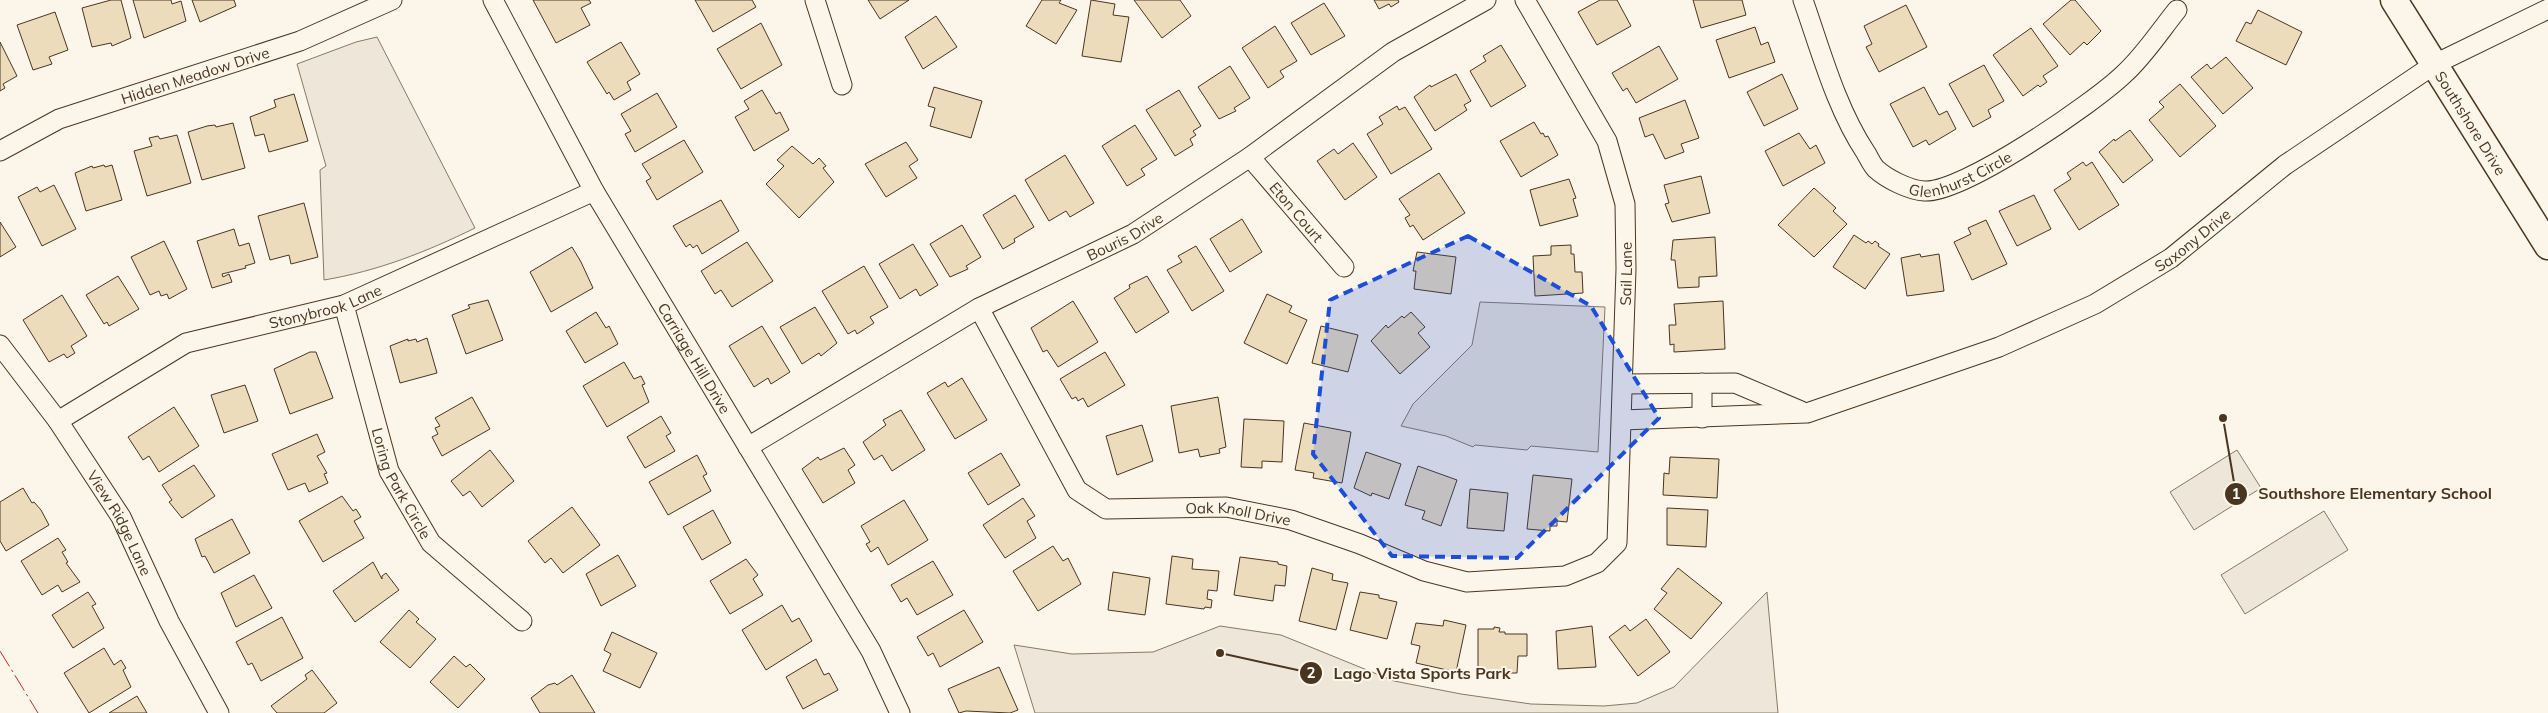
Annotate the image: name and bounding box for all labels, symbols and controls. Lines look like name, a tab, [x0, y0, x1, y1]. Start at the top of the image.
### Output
street label: Hidden Meadow Drive	[118, 42, 272, 108]
street label: Southshore Drive	[2431, 67, 2511, 178]
street label: Glenhurst Circle	[1907, 147, 2015, 201]
street label: Eton Court	[1266, 178, 1328, 246]
street label: Saxony Drive	[2151, 204, 2234, 275]
street label: Bouris Drive	[1083, 208, 1166, 264]
street label: Sail Lane	[1615, 242, 1636, 306]
street label: Stonybrook Lane	[267, 280, 384, 332]
street label: Carriage Hill Drive	[654, 299, 735, 417]
street label: Loring Park Circle	[368, 425, 436, 542]
street label: View Ridge Lane	[83, 467, 156, 578]
callout: Southshore Elementary School	[2223, 478, 2502, 509]
text: Southshore Elementary School	[2258, 483, 2492, 503]
text: 1	[2231, 484, 2241, 503]
street label: Oak Knoll Drive	[1185, 497, 1292, 529]
callout: Lago Vista Sports Park	[1299, 658, 1521, 689]
text: 2	[1306, 663, 1316, 682]
text: Lago Vista Sports Park	[1334, 663, 1512, 683]

